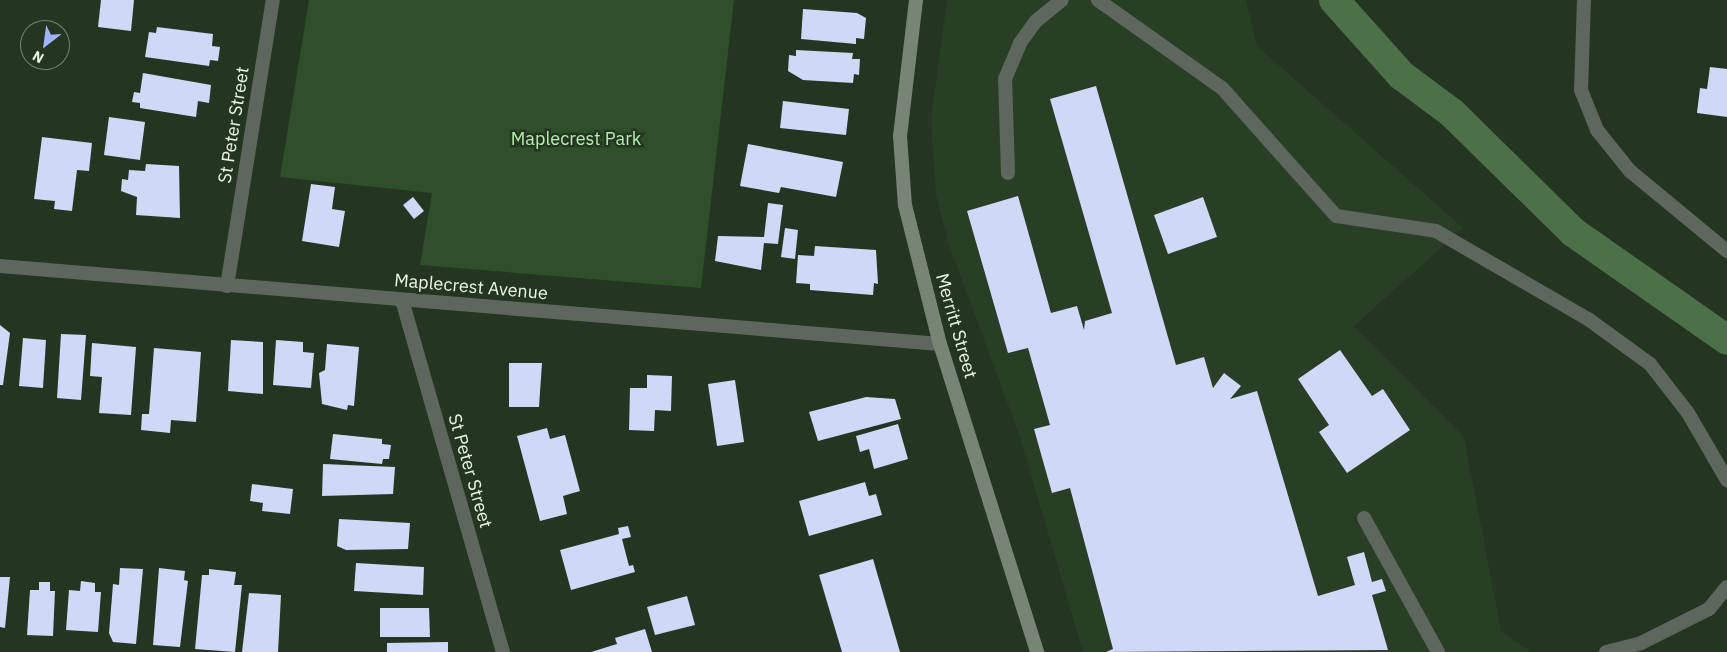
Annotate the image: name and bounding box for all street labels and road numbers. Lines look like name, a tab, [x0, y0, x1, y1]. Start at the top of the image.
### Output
street label: St Peter Street	[214, 65, 254, 185]
street label: Maplecrest Avenue	[393, 270, 549, 304]
street label: Merritt Street	[931, 271, 981, 381]
street label: St Peter Street	[443, 411, 497, 531]

